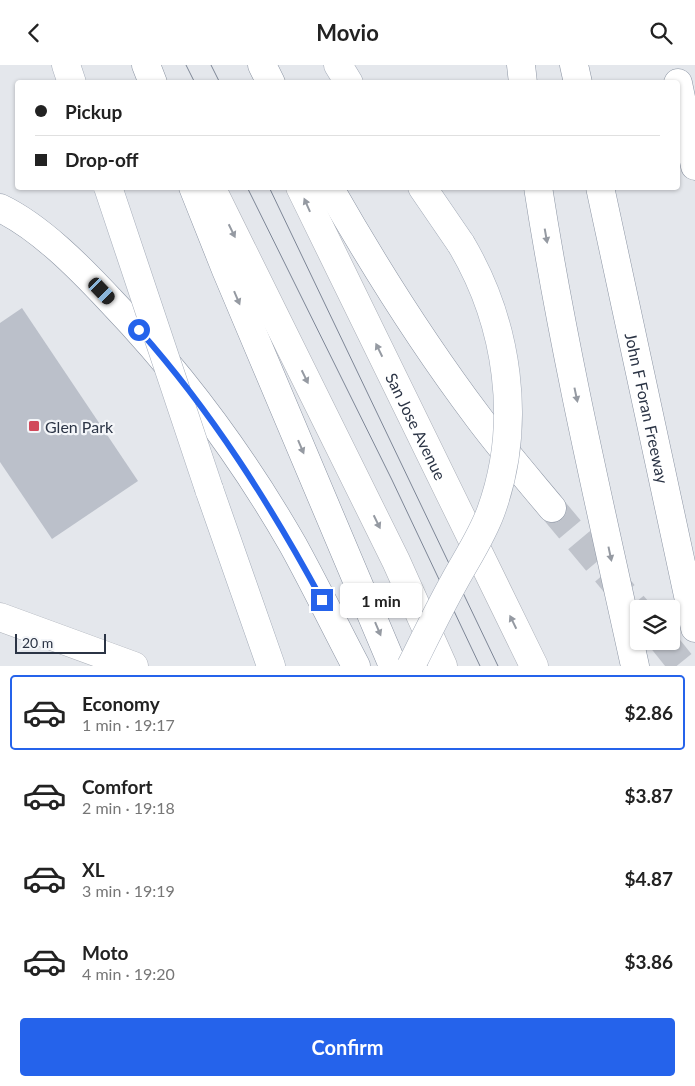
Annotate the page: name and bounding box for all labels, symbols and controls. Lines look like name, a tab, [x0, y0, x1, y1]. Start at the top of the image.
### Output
icon: back	[20, 19, 48, 47]
text: Movio	[316, 19, 379, 46]
icon: search	[647, 19, 675, 47]
text: Pickup	[65, 100, 122, 123]
text: Drop-off	[65, 148, 139, 171]
one-way arrow	[303, 198, 311, 212]
one-way arrow	[228, 224, 236, 238]
one-way arrow	[542, 228, 550, 244]
car	[86, 275, 117, 307]
one-way arrow	[234, 291, 242, 305]
route start	[128, 319, 150, 341]
street label: John F Foran Freeway	[622, 331, 673, 486]
one-way arrow	[375, 343, 384, 358]
street label: San Jose Avenue	[383, 369, 451, 483]
one-way arrow	[301, 370, 309, 384]
one-way arrow	[572, 388, 580, 403]
place label: Glen Park	[45, 417, 114, 436]
marker: Glen Park	[27, 419, 41, 433]
one-way arrow	[297, 440, 305, 455]
one-way arrow	[373, 515, 381, 529]
one-way arrow	[606, 547, 614, 562]
callout: 1 min	[340, 583, 422, 617]
route end	[311, 589, 333, 611]
text: 1 min	[361, 591, 401, 610]
map controls	[630, 600, 680, 650]
button: layers	[630, 600, 680, 650]
one-way arrow	[508, 615, 516, 629]
one-way arrow	[374, 622, 382, 636]
scale bar	[15, 631, 106, 654]
text: 20 m	[22, 634, 53, 651]
icon: car	[22, 690, 67, 735]
text: Economy	[82, 692, 160, 715]
text: $2.86	[624, 701, 673, 724]
text: 1 min · 19:17	[82, 715, 175, 734]
icon: car	[22, 773, 67, 818]
text: Comfort	[82, 775, 153, 798]
text: $3.87	[624, 784, 673, 807]
text: 2 min · 19:18	[82, 798, 175, 817]
icon: car	[22, 856, 67, 901]
text: XL	[82, 858, 105, 881]
text: $4.87	[624, 867, 673, 890]
text: 3 min · 19:19	[82, 881, 175, 900]
icon: car	[22, 939, 67, 984]
text: Moto	[82, 941, 128, 964]
text: $3.86	[624, 950, 673, 973]
text: 4 min · 19:20	[82, 964, 175, 983]
button: Confirm	[20, 1018, 675, 1076]

